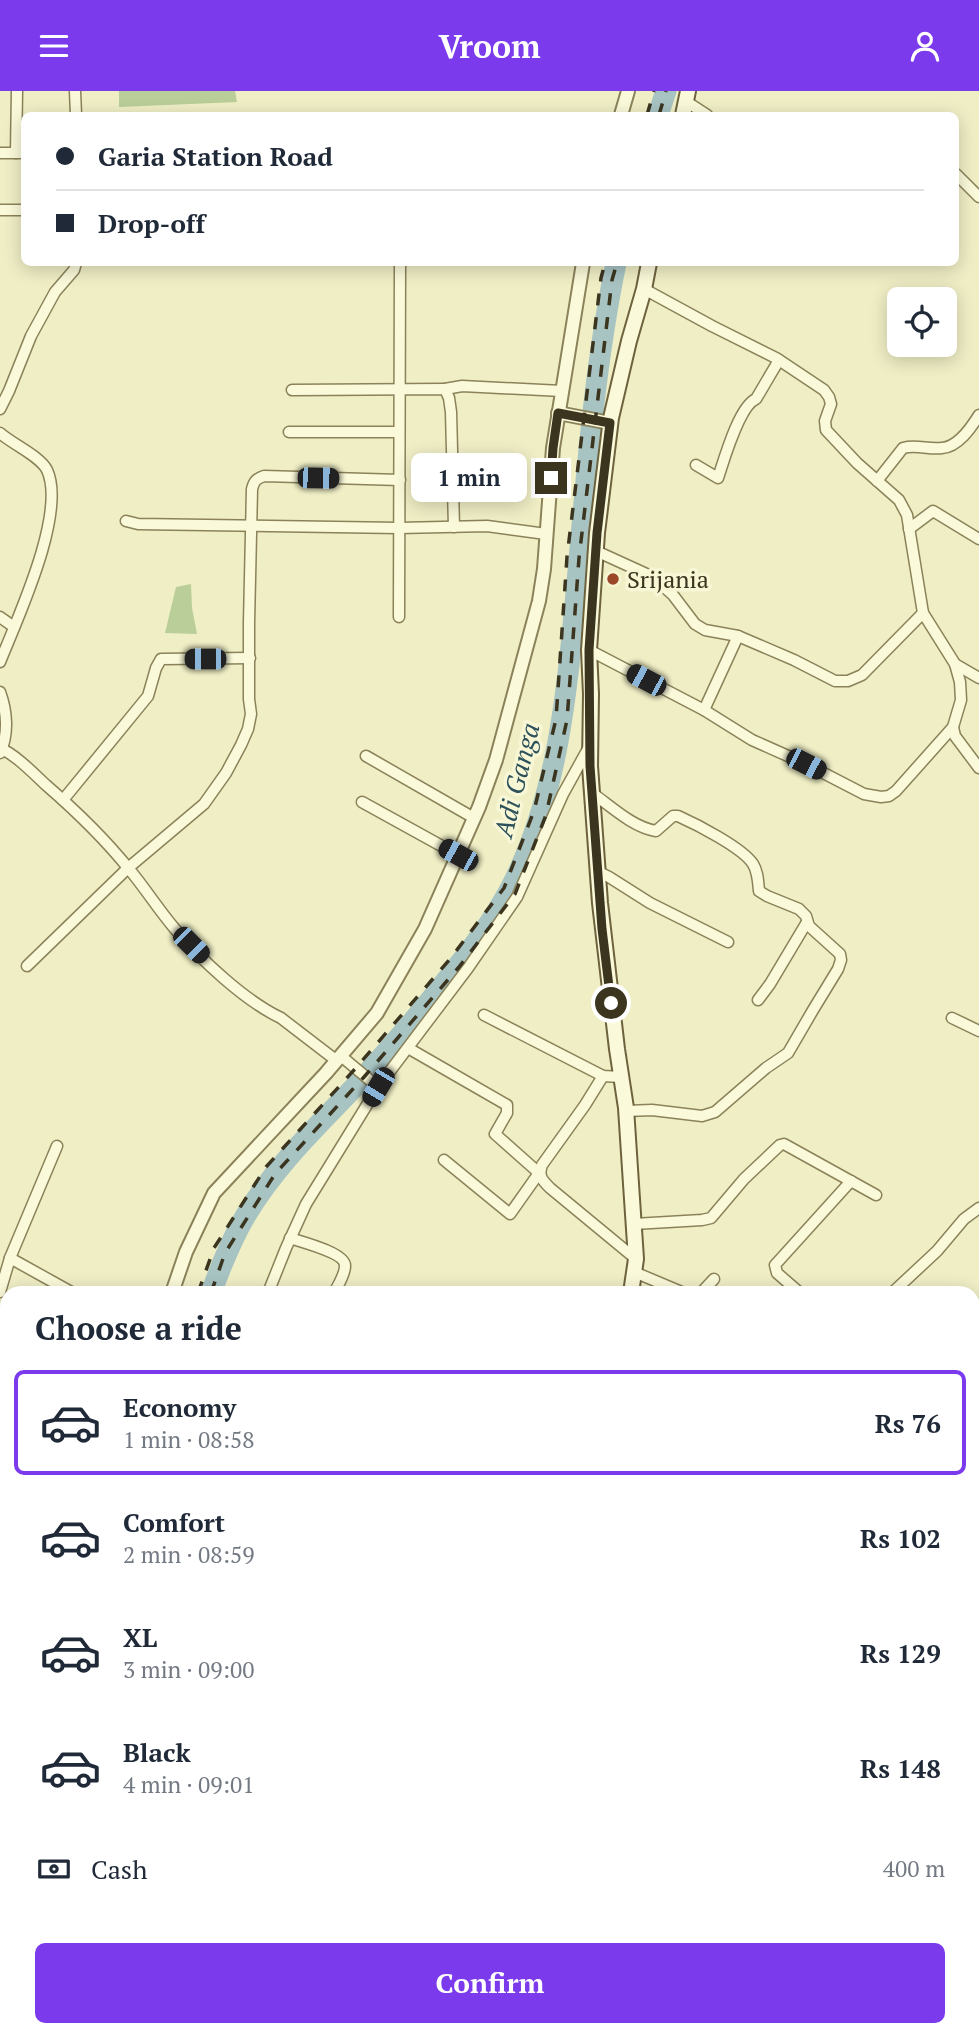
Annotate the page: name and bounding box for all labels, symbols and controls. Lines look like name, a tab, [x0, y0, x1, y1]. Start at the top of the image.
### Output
text: Vroom	[438, 25, 541, 67]
icon: menu	[35, 27, 73, 65]
icon: person	[906, 27, 944, 65]
text: Garia Station Road	[98, 139, 333, 173]
text: Drop-off	[98, 206, 205, 240]
map controls	[887, 287, 957, 357]
button: locate	[887, 287, 957, 357]
callout: 1 min	[411, 453, 526, 503]
text: 1 min	[438, 462, 500, 493]
route end	[535, 462, 567, 494]
car	[297, 467, 340, 489]
place label: Srijania	[627, 563, 709, 595]
marker: Srijania	[605, 571, 621, 587]
car	[185, 649, 227, 670]
car	[623, 661, 670, 699]
water label: Adi Ganga	[485, 719, 547, 843]
car	[783, 745, 830, 783]
car	[435, 836, 482, 874]
car	[169, 923, 214, 967]
route start	[595, 987, 627, 1019]
car	[359, 1064, 398, 1110]
text: Choose a ride	[35, 1307, 242, 1349]
text: Economy	[123, 1390, 236, 1424]
icon: car	[39, 1391, 102, 1454]
text: Rs 76	[875, 1406, 941, 1440]
text: 1 min · 08:58	[123, 1424, 255, 1455]
text: Comfort	[123, 1505, 225, 1539]
icon: car	[39, 1506, 102, 1569]
text: Rs 102	[860, 1521, 941, 1555]
text: 2 min · 08:59	[123, 1539, 255, 1570]
text: XL	[123, 1620, 157, 1654]
icon: car	[39, 1621, 102, 1684]
text: Rs 129	[860, 1636, 941, 1670]
text: 3 min · 09:00	[123, 1654, 255, 1685]
text: Black	[123, 1735, 191, 1769]
icon: car	[39, 1736, 102, 1799]
text: Rs 148	[860, 1751, 941, 1785]
text: 4 min · 09:01	[123, 1769, 255, 1800]
icon: cash	[35, 1850, 73, 1888]
text: Cash	[91, 1852, 147, 1886]
text: 400 m	[883, 1853, 945, 1884]
button: Confirm	[35, 1943, 945, 2023]

